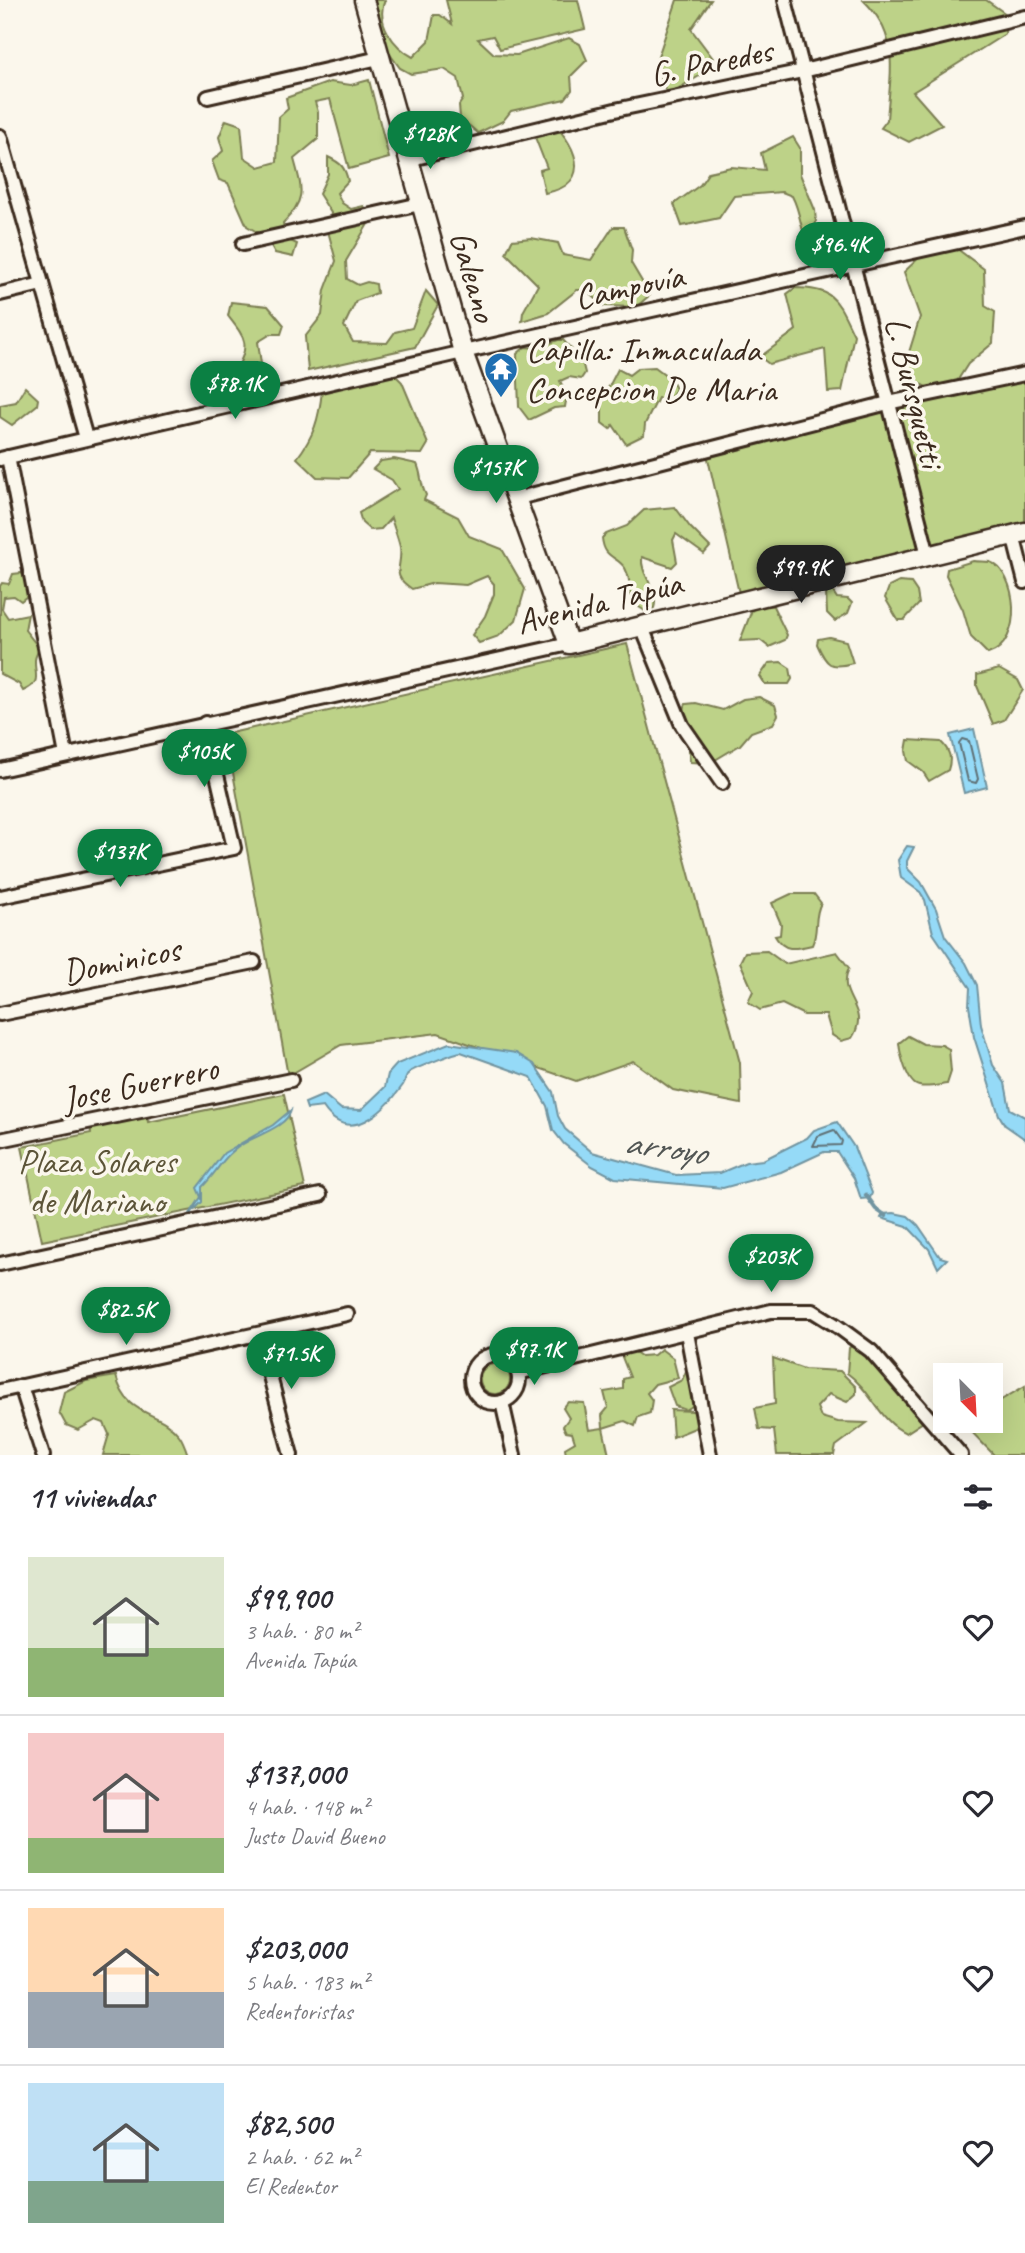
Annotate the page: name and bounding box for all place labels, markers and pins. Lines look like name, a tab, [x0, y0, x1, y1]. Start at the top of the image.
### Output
pin: $128K	[381, 111, 479, 171]
pin: $96.4K	[783, 222, 897, 282]
place label: Capilla: Inmaculada Concepcion De Maria	[526, 327, 778, 412]
temple icon: Capilla: Inmaculada Concepcion De Maria	[482, 350, 520, 399]
pin: $78.1K	[178, 362, 292, 421]
pin: $157K	[447, 446, 545, 505]
pin: $99.9K	[744, 546, 858, 605]
pin: $105K	[155, 730, 253, 789]
pin: $137K	[71, 830, 169, 889]
pin: $203K	[722, 1234, 820, 1294]
pin: $82.5K	[69, 1288, 183, 1347]
pin: $97.1K	[477, 1328, 591, 1387]
pin: $71.5K	[234, 1332, 348, 1391]

